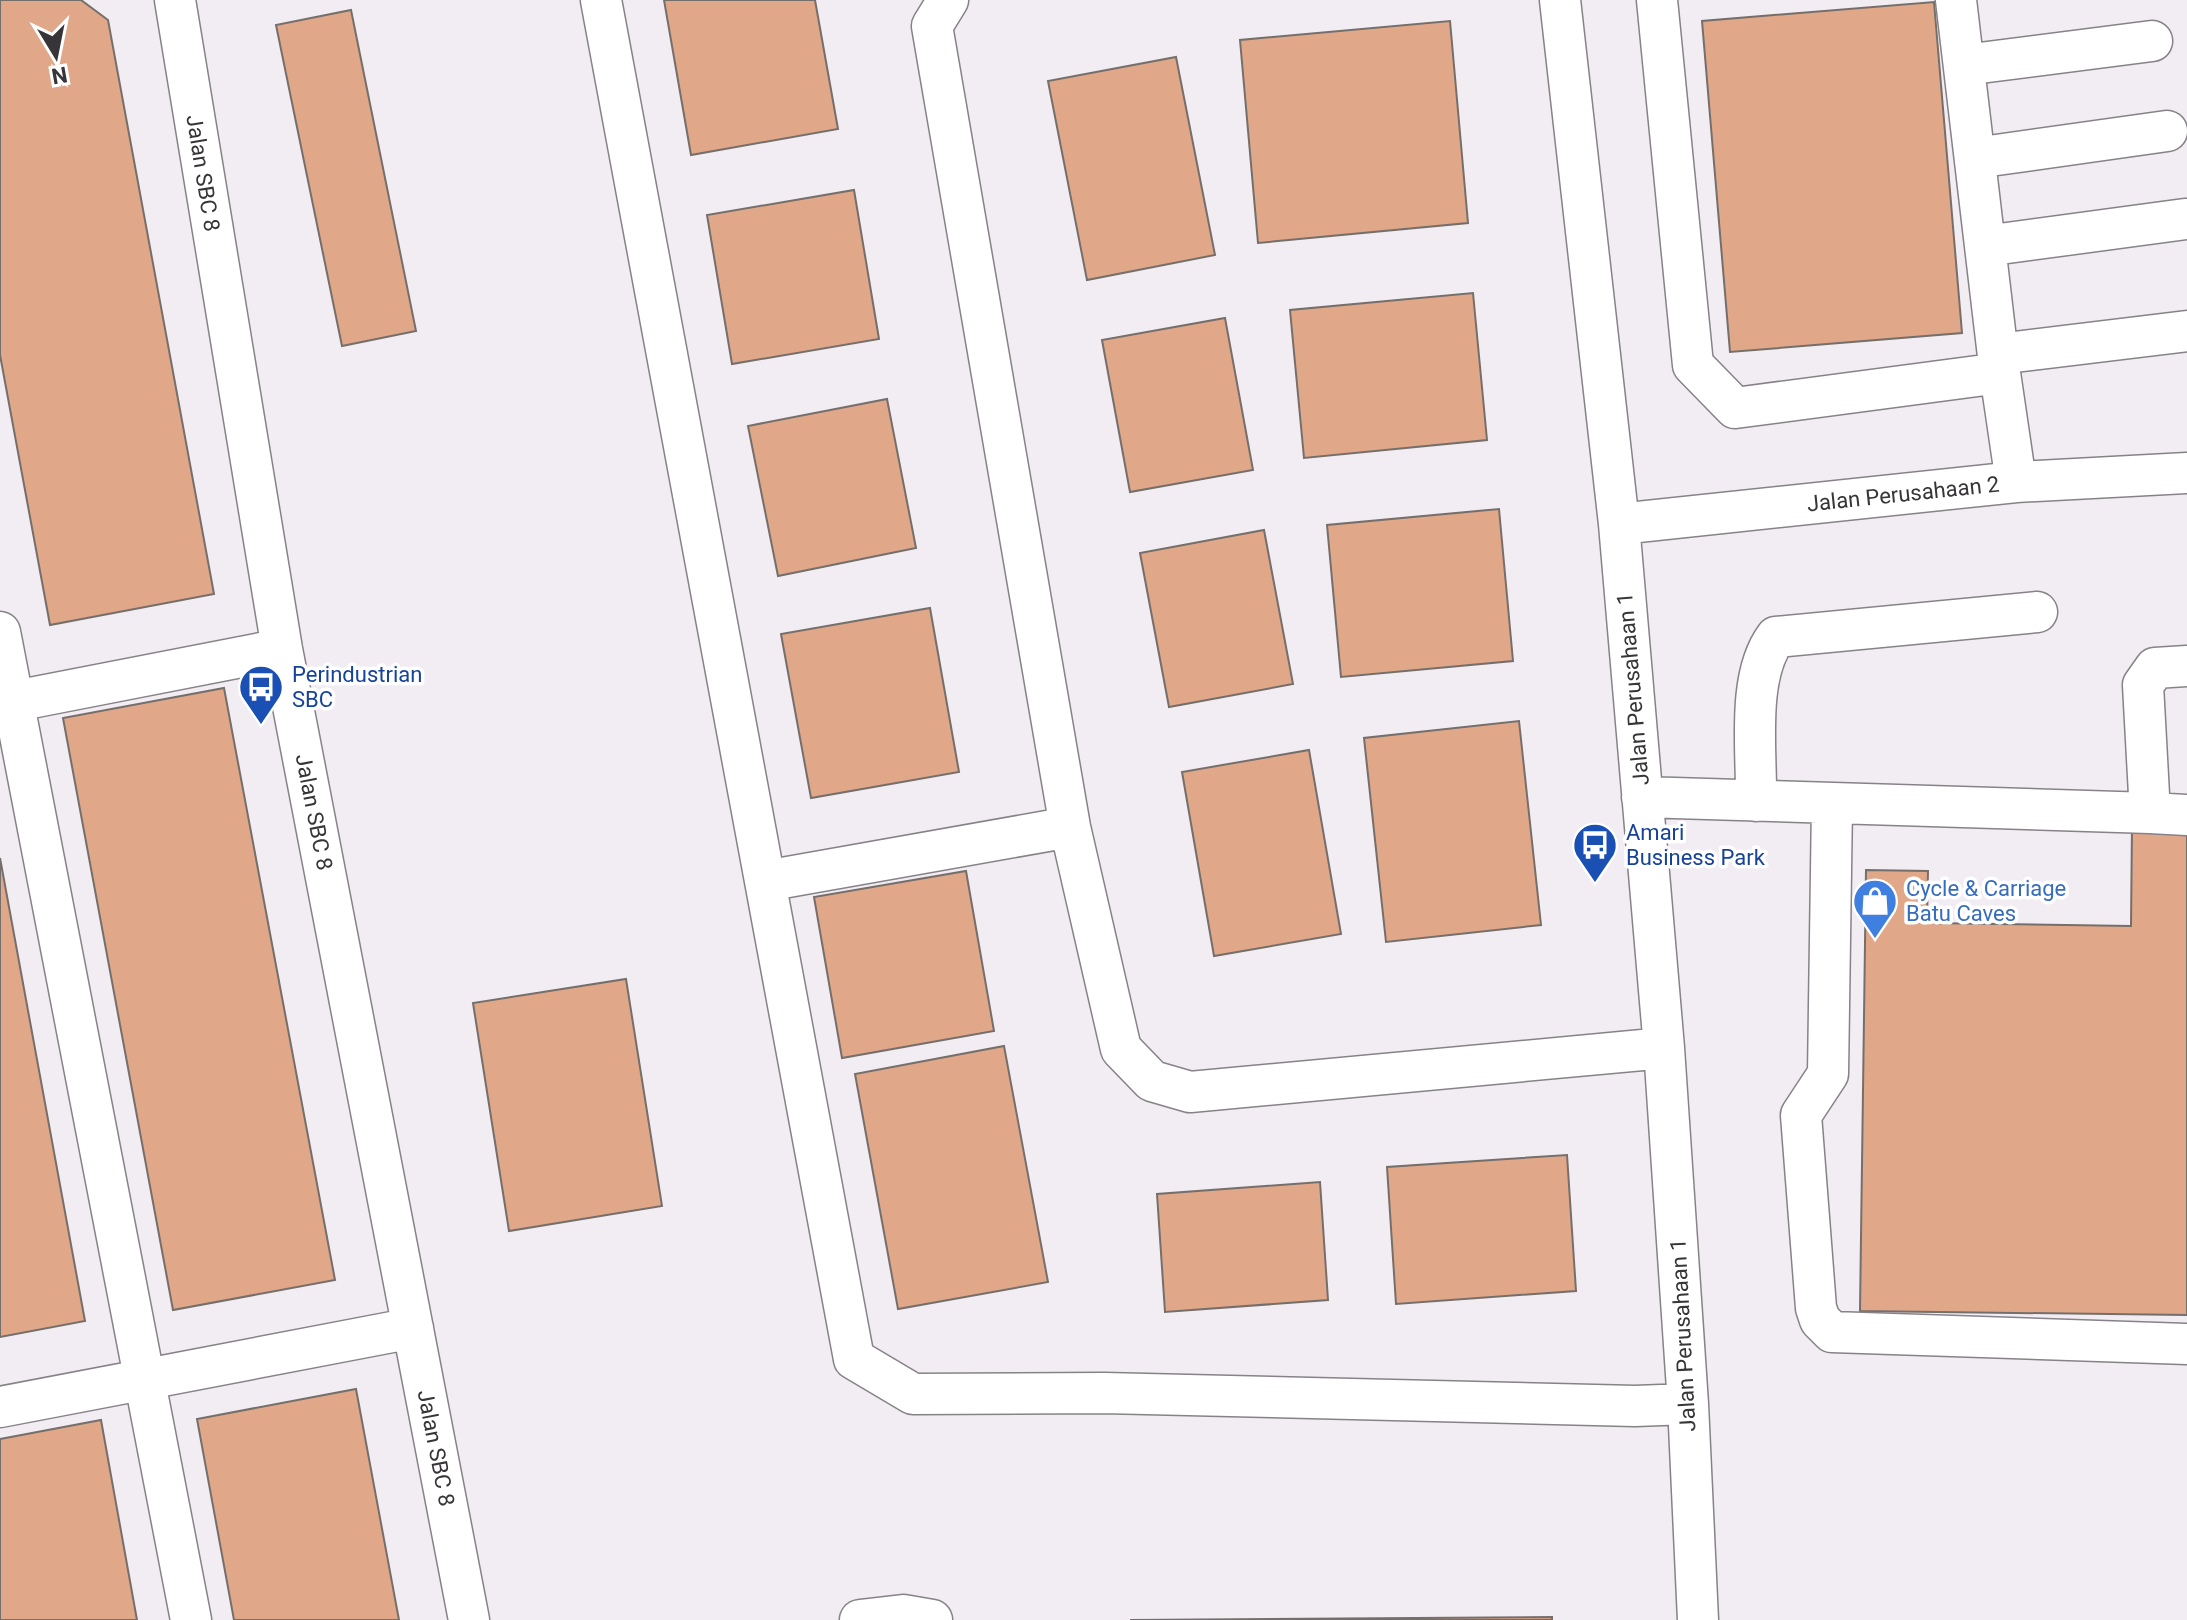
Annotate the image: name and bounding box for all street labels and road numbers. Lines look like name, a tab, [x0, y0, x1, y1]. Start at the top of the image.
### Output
street label: Jalan SBC 8	[181, 113, 225, 233]
street label: Jalan Perusahaan 2	[1806, 471, 2000, 517]
street label: Jalan Perusahaan 1	[1612, 592, 1654, 786]
street label: Jalan SBC 8	[290, 752, 338, 872]
street label: Jalan Perusahaan 1	[1665, 1238, 1701, 1432]
street label: Jalan SBC 8	[412, 1388, 460, 1508]

